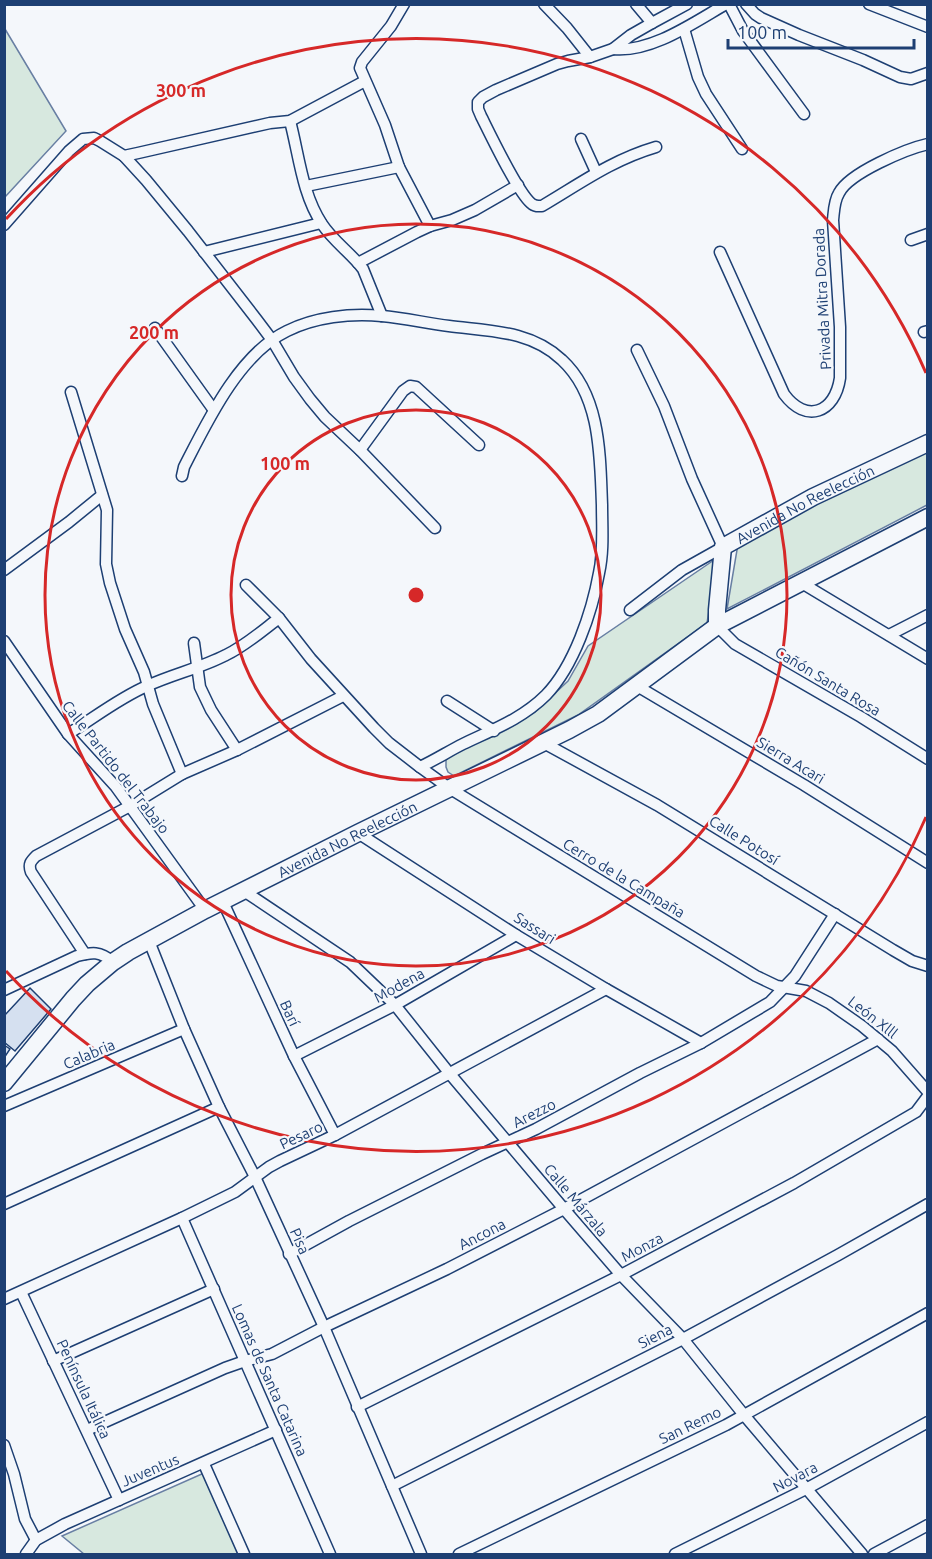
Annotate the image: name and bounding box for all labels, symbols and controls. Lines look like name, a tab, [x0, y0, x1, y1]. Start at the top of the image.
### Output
scale bar	[728, 12, 914, 50]
text: 100 m	[737, 22, 787, 42]
text: 300 m	[156, 80, 206, 100]
street label: Privada Mitra Dorada	[810, 228, 834, 370]
text: 200 m	[129, 322, 179, 342]
text: 100 m	[260, 453, 310, 473]
street label: Avenida No Reelección	[733, 461, 877, 547]
centre of rings	[406, 585, 426, 605]
street label: Cañón Santa Rosa	[772, 643, 884, 719]
street label: Calle Partido del Trabajo	[59, 697, 173, 837]
street label: Sierra Acari	[754, 733, 828, 787]
street label: Avenida No Reelección	[275, 797, 420, 881]
street label: Calle Potosí	[706, 812, 782, 868]
street label: Cerro de la Campaña	[560, 835, 688, 921]
street label: Sassari	[511, 909, 559, 947]
street label: Modena	[371, 964, 427, 1006]
street label: León Xlll	[845, 993, 901, 1042]
street label: Barí	[277, 997, 303, 1029]
street label: Calabria	[61, 1036, 117, 1072]
street label: Arezzo	[510, 1095, 558, 1131]
street label: Pesaro	[277, 1118, 325, 1152]
street label: Calle Márzala	[541, 1160, 611, 1240]
street label: Ancona	[456, 1215, 508, 1253]
street label: Pisa	[287, 1225, 313, 1257]
street label: Monza	[618, 1229, 666, 1265]
street label: Lomas de Santa Catarina	[229, 1301, 311, 1459]
street label: Siena	[635, 1320, 675, 1352]
street label: Península Itálica	[54, 1337, 114, 1441]
street label: San Remo	[656, 1403, 724, 1447]
street label: Juventus	[119, 1450, 181, 1490]
street label: Novara	[770, 1458, 820, 1496]

